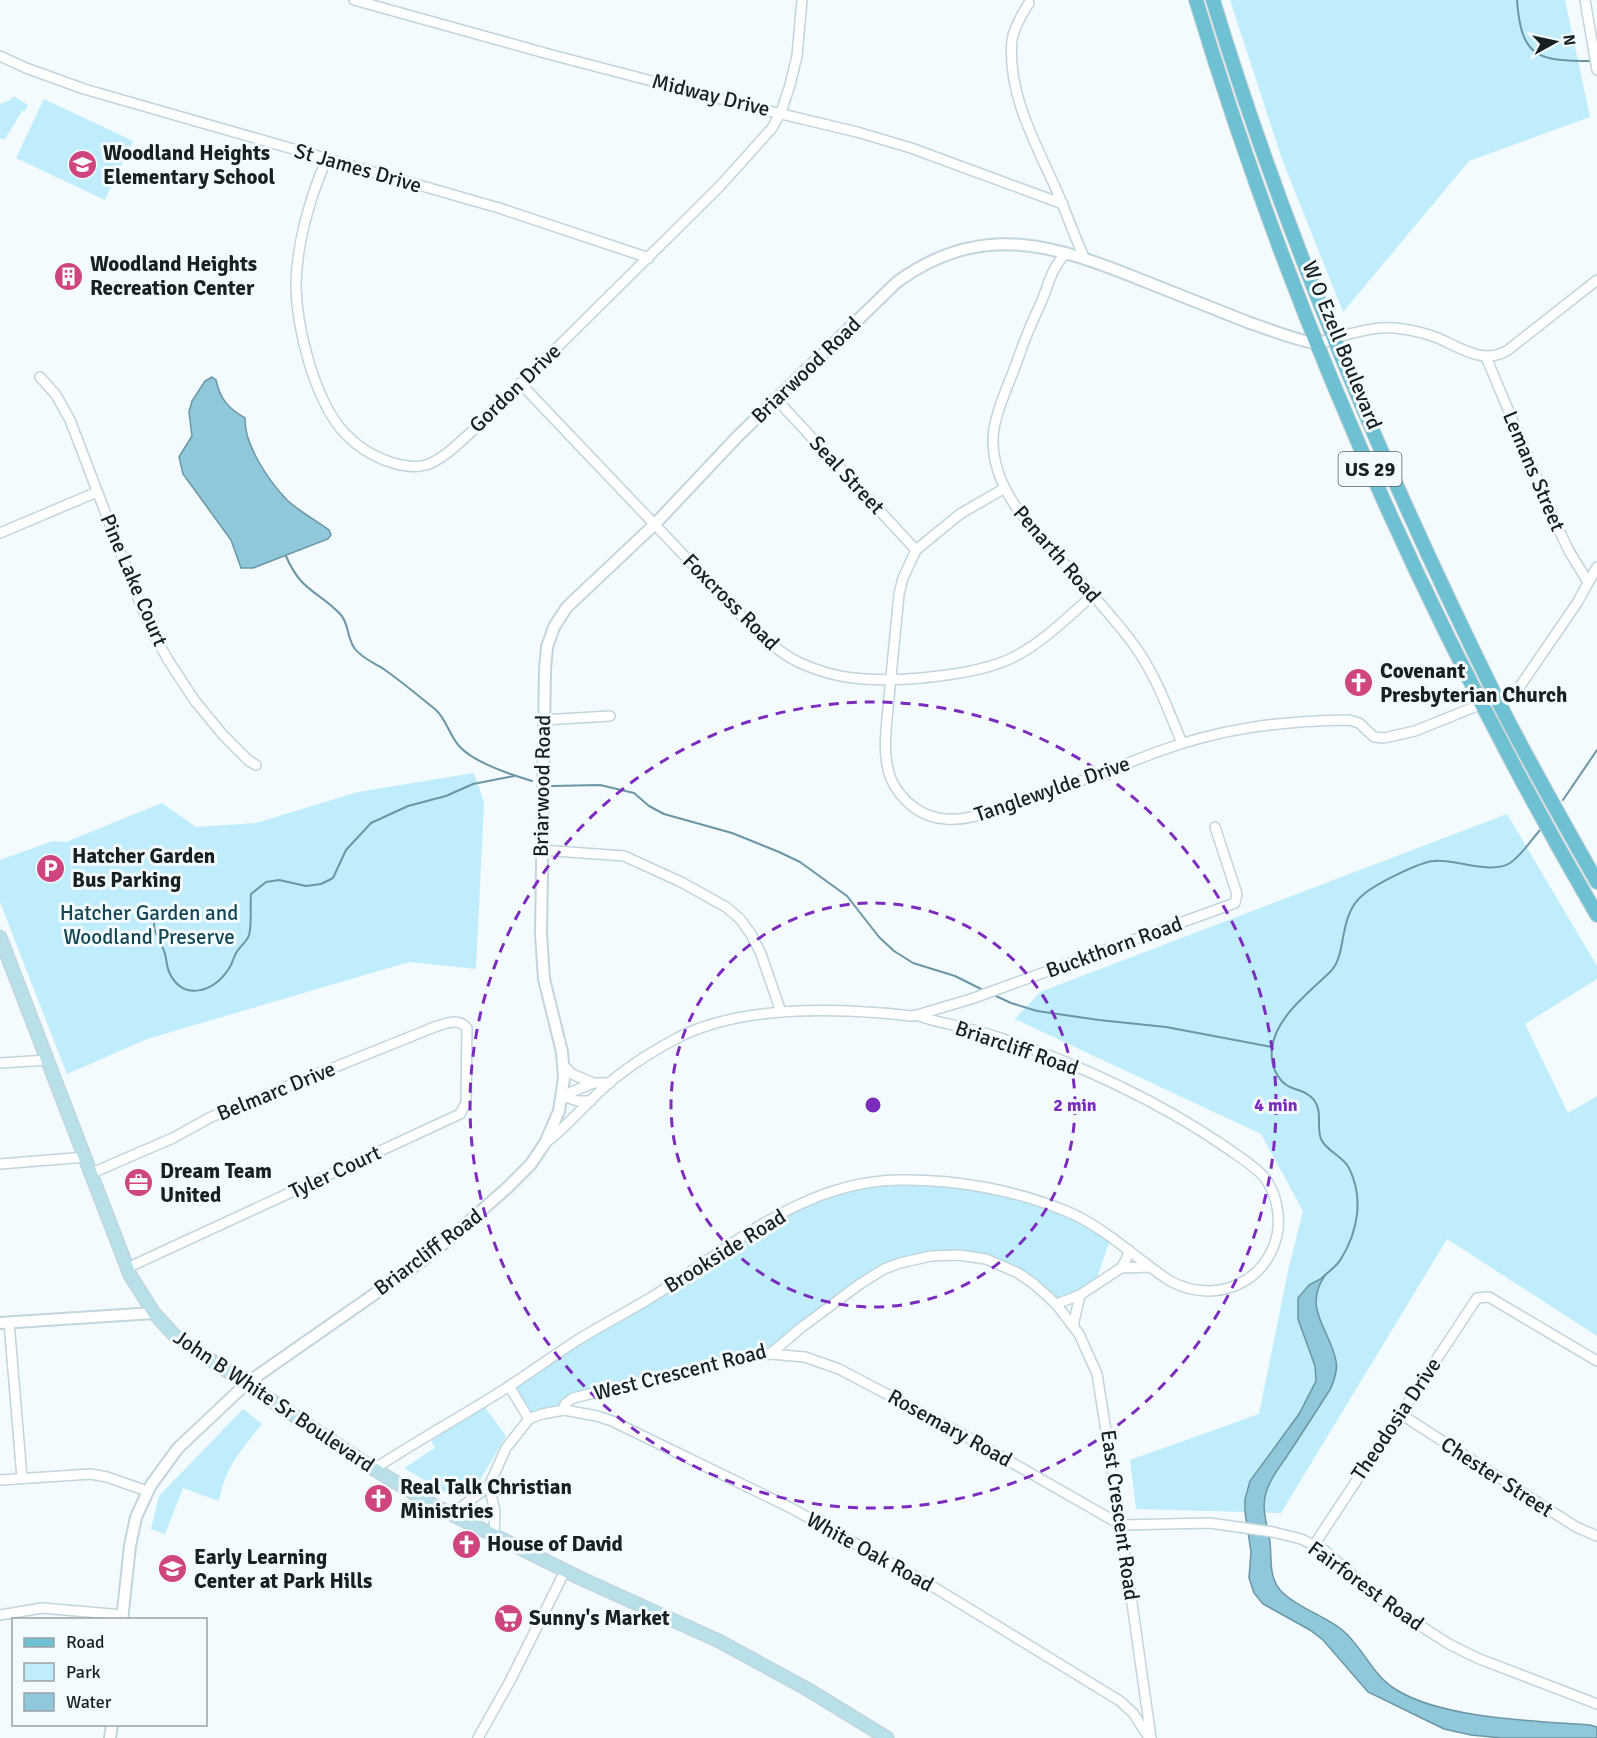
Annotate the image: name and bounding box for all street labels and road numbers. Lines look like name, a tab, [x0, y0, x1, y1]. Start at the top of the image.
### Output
street label: Midway Drive	[649, 68, 773, 122]
street label: St James Drive	[291, 137, 425, 199]
street label: W O Ezell Boulevard	[1296, 257, 1388, 433]
street label: Briarwood Road	[746, 311, 866, 429]
street label: Gordon Drive	[464, 338, 566, 438]
street label: Lemans Street	[1497, 407, 1571, 535]
street label: Seal Street	[804, 430, 890, 520]
road number: US 29	[1338, 452, 1402, 486]
street label: Penarth Road	[1008, 500, 1106, 608]
street label: Pine Lake Court	[94, 510, 174, 650]
street label: Foxcross Road	[677, 548, 785, 656]
street label: Briarwood Road	[528, 715, 556, 857]
street label: Tanglewylde Drive	[971, 750, 1133, 828]
street label: Buckthorn Road	[1042, 910, 1186, 984]
street label: Briarcliff Road	[952, 1015, 1082, 1081]
street label: Belmarc Drive	[213, 1055, 339, 1127]
street label: Tyler Court	[285, 1140, 385, 1204]
street label: Briarcliff Road	[369, 1203, 487, 1301]
street label: Brookside Road	[659, 1203, 791, 1299]
street label: John B White Sr Boulevard	[169, 1324, 379, 1478]
street label: West Crescent Road	[591, 1338, 769, 1406]
street label: Theodosia Drive	[1345, 1353, 1447, 1485]
street label: Rosemary Road	[883, 1383, 1017, 1473]
street label: East Crescent Road	[1095, 1428, 1145, 1602]
street label: Chester Street	[1436, 1431, 1558, 1523]
street label: White Oak Road	[802, 1506, 938, 1598]
street label: Fairforest Road	[1303, 1535, 1429, 1637]

